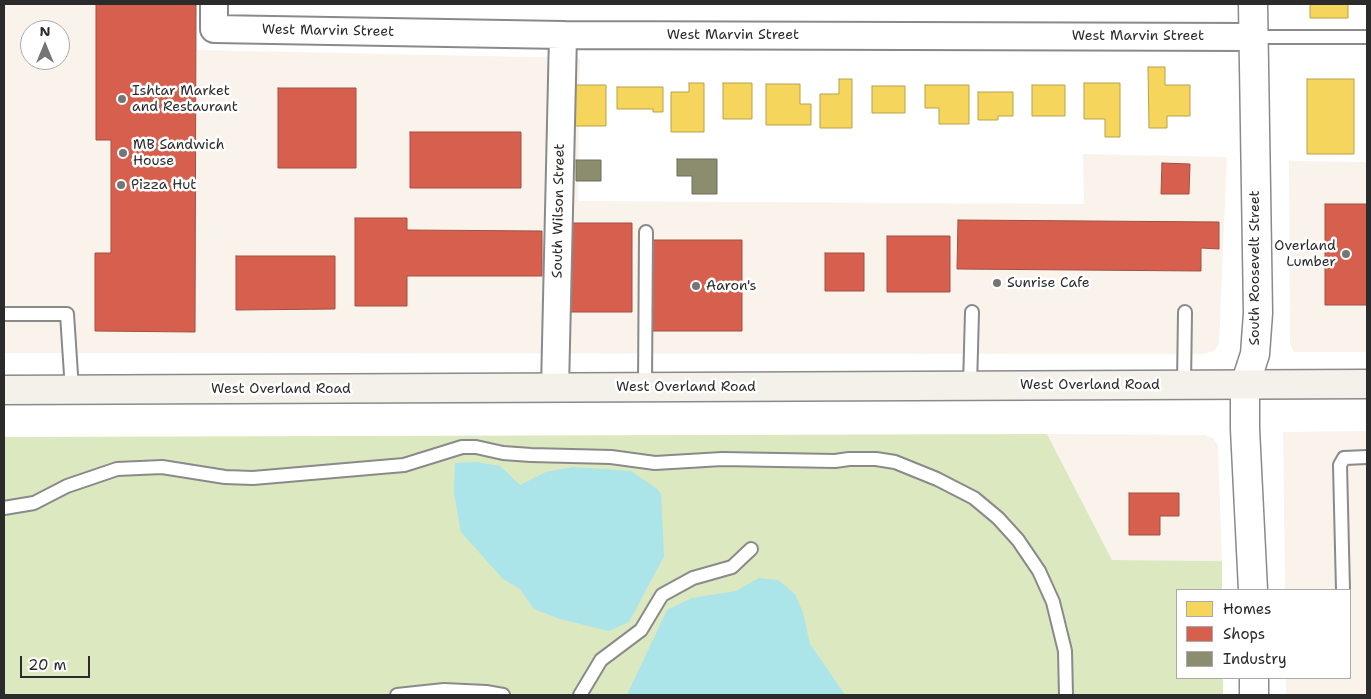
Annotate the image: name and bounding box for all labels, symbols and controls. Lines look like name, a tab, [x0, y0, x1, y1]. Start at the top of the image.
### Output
north arrow	[20, 20, 70, 70]
street label: West Marvin Street	[262, 21, 394, 41]
text: N	[39, 22, 51, 40]
street label: West Marvin Street	[667, 27, 799, 43]
street label: West Marvin Street	[1072, 28, 1204, 44]
place label: Ishtar Market and Restaurant	[132, 83, 238, 115]
marker: Ishtar Market and Restaurant	[116, 93, 128, 105]
place label: MB Sandwich House	[133, 137, 224, 170]
street label: South Wilson Street	[549, 144, 569, 278]
marker: MB Sandwich House	[117, 147, 129, 159]
place label: Pizza Hut	[131, 177, 196, 193]
marker: Pizza Hut	[115, 179, 127, 191]
street label: South Roosevelt Street	[1247, 190, 1263, 346]
place label: Overland Lumber	[1274, 238, 1336, 270]
marker: Overland Lumber	[1340, 248, 1352, 260]
place label: Sunrise Cafe	[1007, 275, 1090, 291]
marker: Sunrise Cafe	[991, 277, 1003, 289]
place label: Aaron's	[706, 278, 756, 294]
marker: Aaron's	[690, 280, 702, 292]
street label: West Overland Road	[1020, 377, 1160, 393]
street label: West Overland Road	[616, 379, 756, 395]
street label: West Overland Road	[211, 381, 351, 397]
legend	[1176, 589, 1351, 679]
text: Homes	[1223, 599, 1271, 619]
text: Shops	[1223, 624, 1265, 644]
scale bar	[22, 646, 92, 678]
text: Industry	[1223, 649, 1287, 669]
text: 20 m	[28, 655, 67, 675]

